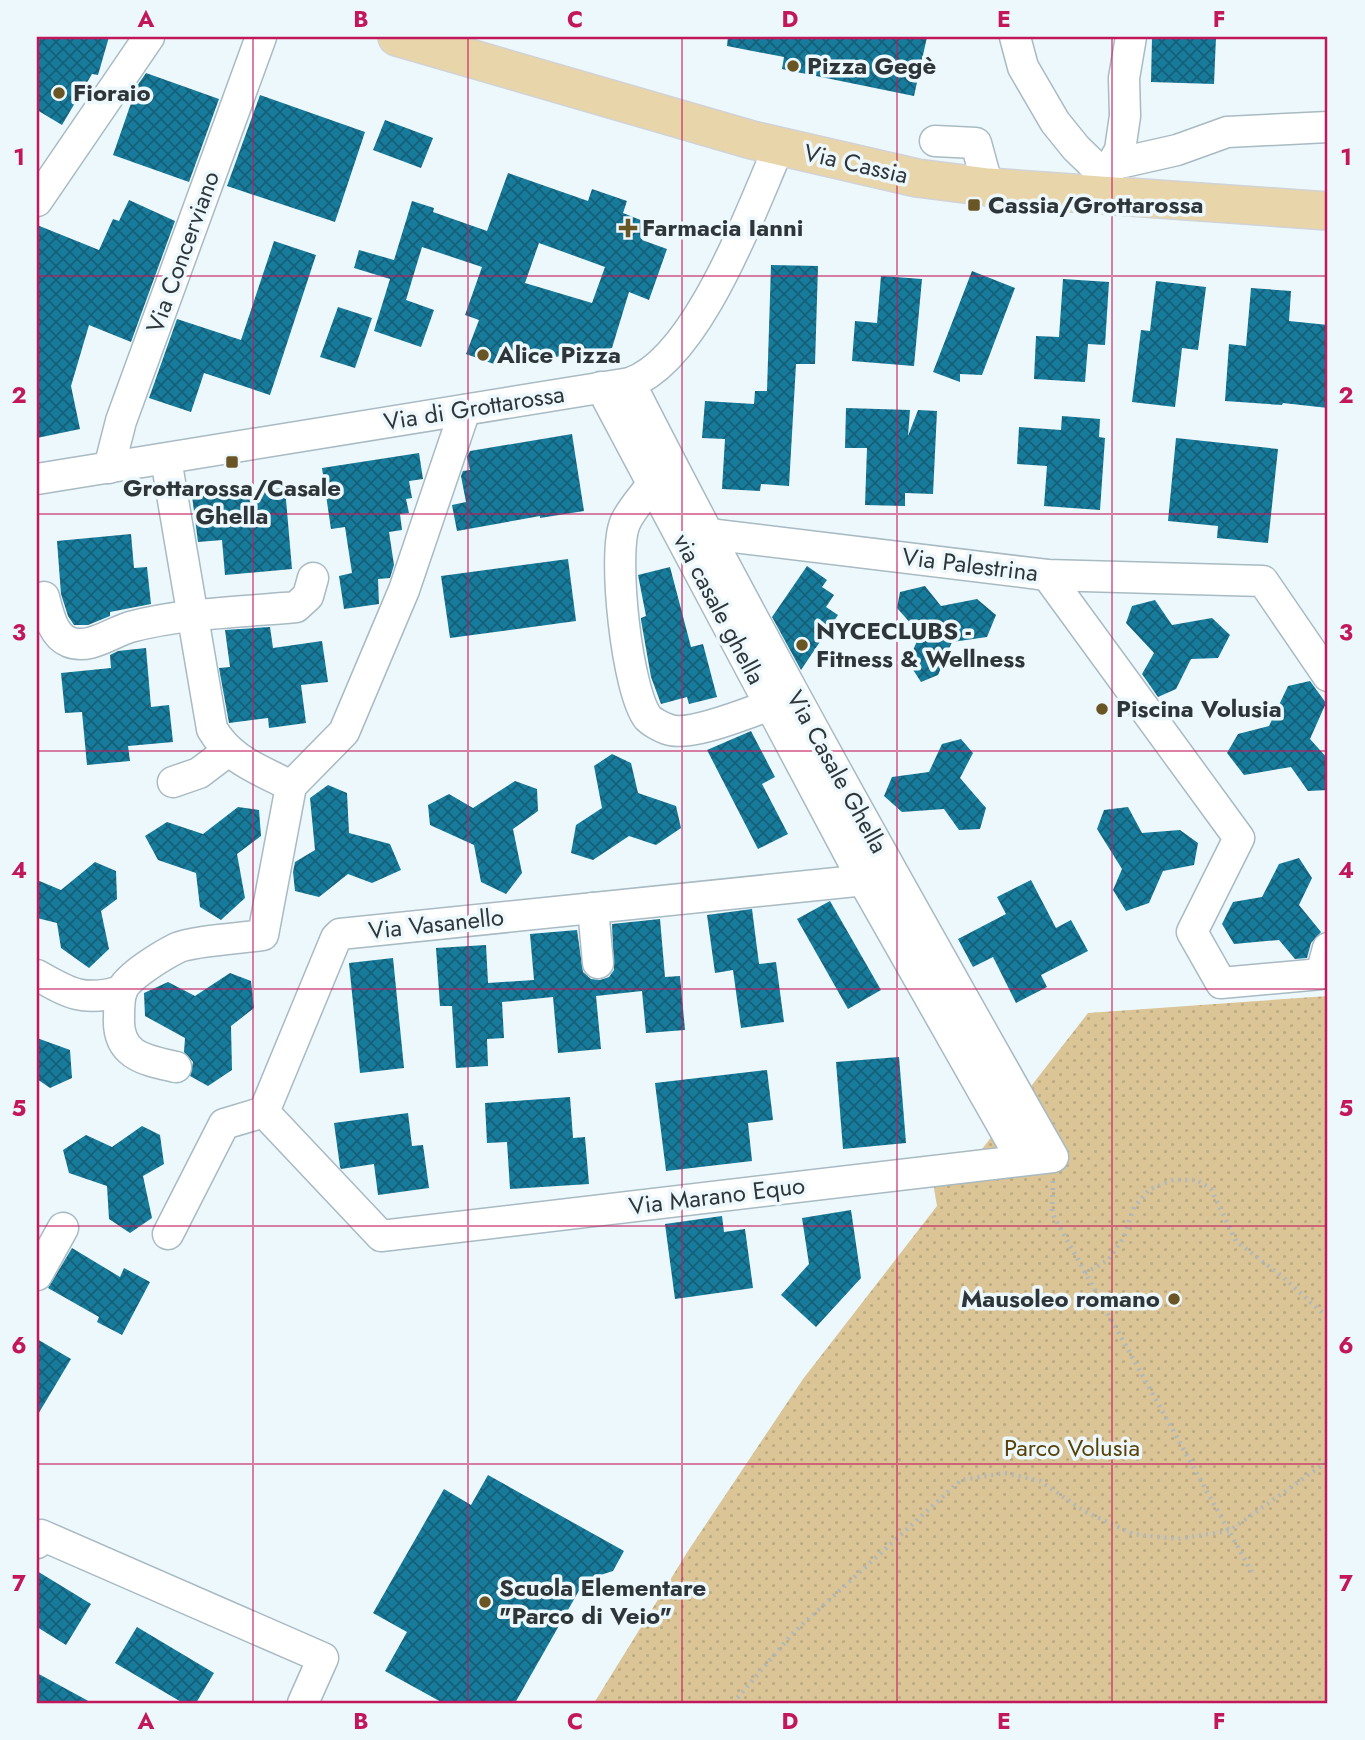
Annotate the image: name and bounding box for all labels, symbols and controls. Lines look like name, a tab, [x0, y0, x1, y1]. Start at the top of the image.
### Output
text: A	[137, 2, 155, 36]
text: B	[353, 2, 369, 36]
text: C	[567, 2, 583, 36]
text: D	[782, 2, 799, 36]
text: E	[997, 2, 1011, 36]
text: F	[1213, 2, 1225, 36]
place label: Pizza Gegè	[807, 48, 936, 83]
marker: Pizza Gegè	[785, 58, 801, 74]
place label: Fioraio	[73, 75, 151, 110]
marker: Fioraio	[51, 85, 67, 101]
street label: Via Cassia	[801, 135, 912, 192]
text: 1	[13, 140, 25, 174]
text: 1	[1340, 140, 1352, 174]
street label: Via Concerviano	[137, 166, 228, 338]
place label: Cassia/Grottarossa	[988, 187, 1203, 222]
marker: Cassia/Grottarossa	[966, 197, 982, 213]
place label: Farmacia Ianni	[642, 210, 803, 245]
marker: Farmacia Ianni	[620, 220, 636, 236]
place label: Alice Pizza	[496, 337, 621, 372]
marker: Alice Pizza	[475, 347, 491, 363]
street label: Via di Grottarossa	[381, 376, 567, 439]
text: 2	[11, 378, 27, 412]
text: 2	[1338, 378, 1354, 412]
marker: Grottarossa/Casale Ghella	[224, 454, 240, 470]
place label: Grottarossa/Casale Ghella	[123, 470, 341, 533]
street label: via casale ghella	[665, 527, 774, 690]
street label: Via Palestrina	[900, 539, 1040, 590]
place label: NYCECLUBS - Fitness & Wellness	[816, 613, 1025, 676]
text: 3	[12, 615, 26, 649]
text: 3	[1339, 615, 1353, 649]
marker: NYCECLUBS - Fitness & Wellness	[794, 637, 810, 653]
street label: Via Casale Ghella	[778, 684, 897, 860]
place label: Piscina Volusia	[1116, 691, 1282, 726]
marker: Piscina Volusia	[1094, 701, 1110, 717]
text: 4	[11, 853, 27, 887]
text: 4	[1338, 853, 1354, 887]
street label: Via Vasanello	[366, 899, 505, 948]
text: 5	[12, 1091, 26, 1125]
text: 5	[1339, 1091, 1353, 1125]
street label: Via Marano Equo	[627, 1167, 807, 1224]
place label: Mausoleo romano	[961, 1281, 1160, 1316]
marker: Mausoleo romano	[1166, 1291, 1182, 1307]
text: 6	[11, 1328, 27, 1362]
text: 6	[1338, 1328, 1354, 1362]
park label: Parco Volusia	[1004, 1430, 1140, 1465]
text: 7	[12, 1566, 26, 1600]
text: 7	[1339, 1566, 1353, 1600]
place label: Scuola Elementare "Parco di Veio"	[499, 1570, 706, 1633]
marker: Scuola Elementare "Parco di Veio"	[477, 1594, 493, 1610]
text: A	[137, 1704, 155, 1738]
text: B	[353, 1704, 369, 1738]
text: C	[567, 1704, 583, 1738]
text: D	[782, 1704, 799, 1738]
text: E	[997, 1704, 1011, 1738]
text: F	[1213, 1704, 1225, 1738]

